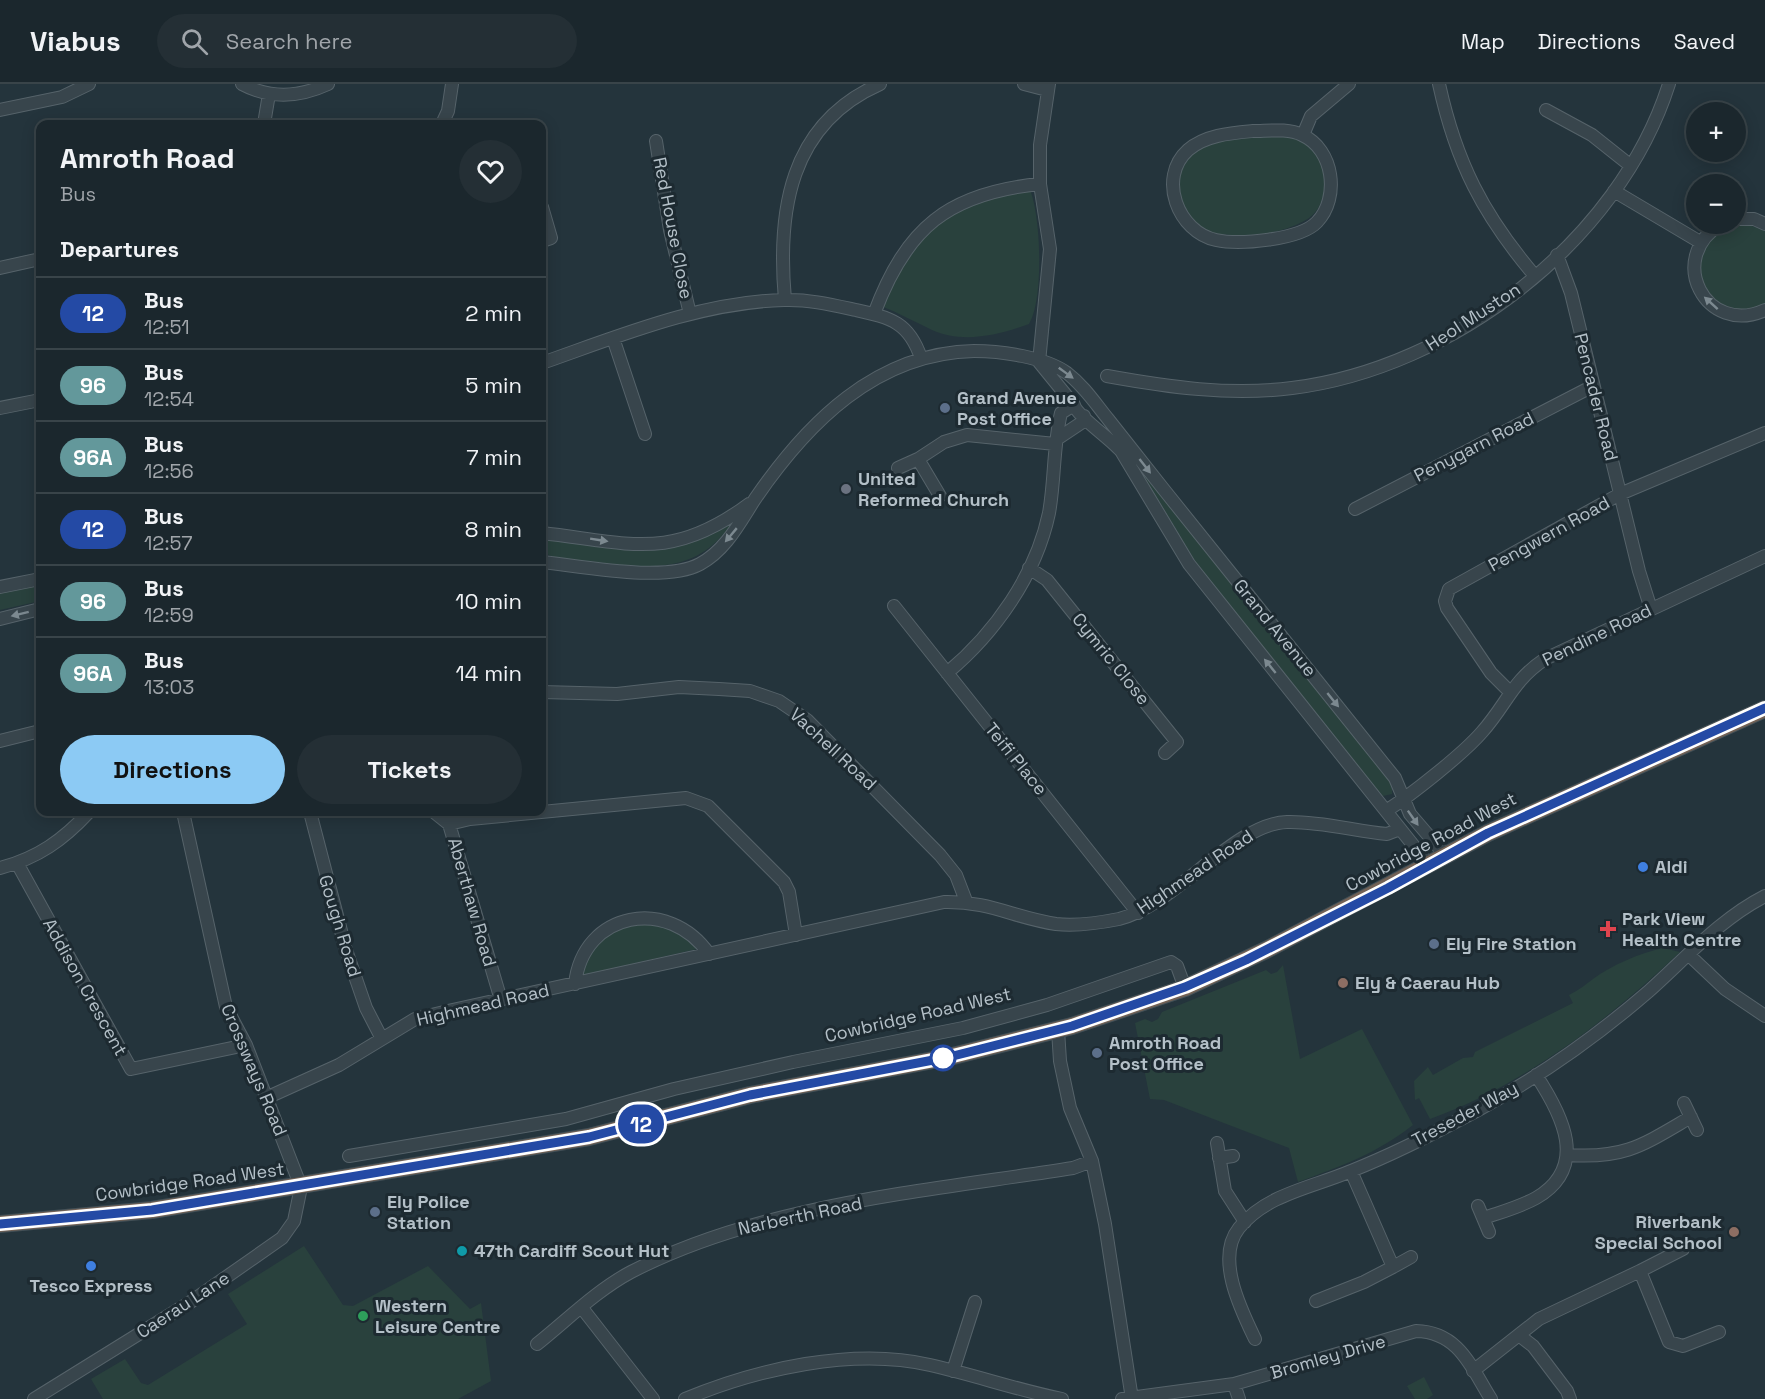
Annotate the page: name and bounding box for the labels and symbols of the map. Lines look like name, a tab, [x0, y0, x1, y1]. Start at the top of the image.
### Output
street label: Red House Close	[648, 155, 699, 301]
street label: Heol Muston	[1421, 277, 1525, 356]
one-way arrow	[1704, 296, 1719, 310]
street label: Pencader Road	[1569, 331, 1623, 463]
one-way arrow	[1058, 367, 1074, 379]
place label: Grand Avenue Post Office	[957, 386, 1077, 430]
marker: Grand Avenue Post Office	[938, 401, 952, 415]
street label: Penygarn Road	[1410, 406, 1538, 487]
one-way arrow	[1139, 459, 1151, 474]
place label: United Reformed Church	[858, 467, 1009, 511]
marker: United Reformed Church	[839, 482, 853, 496]
street label: Pengwern Road	[1484, 491, 1613, 576]
one-way arrow	[724, 527, 737, 543]
one-way arrow	[590, 536, 609, 545]
street label: Grand Avenue	[1229, 574, 1322, 681]
street label: Pendine Road	[1538, 598, 1655, 671]
street label: Cymric Close	[1067, 608, 1156, 709]
one-way arrow	[11, 610, 29, 620]
one-way arrow	[1265, 659, 1277, 674]
one-way arrow	[1326, 693, 1338, 708]
street label: Vachell Road	[785, 702, 882, 795]
street label: Teifi Place	[980, 718, 1053, 800]
street label: Cowbridge Road West	[1341, 787, 1520, 896]
one-way arrow	[1407, 809, 1419, 825]
street label: Highmead Road	[1132, 824, 1257, 919]
street label: Aberthaw Road	[443, 835, 502, 969]
place label: Aldi	[1655, 855, 1687, 878]
marker: Aldi	[1636, 860, 1650, 874]
street label: Gough Road	[314, 872, 367, 980]
place label: Park View Health Centre	[1622, 907, 1741, 951]
street label: Addison Crescent	[38, 914, 133, 1060]
marker: Park View Health Centre	[1599, 920, 1617, 938]
place label: Ely Fire Station	[1446, 932, 1577, 955]
marker: Ely Fire Station	[1427, 937, 1441, 951]
place label: Ely & Caerau Hub	[1355, 971, 1500, 994]
marker: Ely & Caerau Hub	[1336, 976, 1350, 990]
street label: Highmead Road	[414, 978, 551, 1031]
street label: Cowbridge Road West	[822, 982, 1013, 1047]
street label: Crossways Road	[216, 1000, 293, 1139]
place label: Amroth Road Post Office	[1109, 1031, 1221, 1075]
unlabelled marker	[930, 1045, 956, 1071]
marker: Amroth Road Post Office	[1090, 1046, 1104, 1060]
street label: Treseder Way	[1408, 1076, 1522, 1151]
line badge: 12	[614, 1104, 668, 1144]
street label: Cowbridge Road West	[94, 1157, 286, 1206]
place label: Ely Police Station	[387, 1190, 470, 1234]
street label: Narberth Road	[736, 1191, 864, 1240]
marker: Ely Police Station	[368, 1205, 382, 1219]
place label: Riverbank Special School	[1595, 1210, 1722, 1254]
marker: Riverbank Special School	[1727, 1225, 1741, 1239]
place label: 47th Cardiff Scout Hut	[474, 1239, 669, 1262]
marker: 47th Cardiff Scout Hut	[455, 1244, 469, 1258]
marker: Tesco Express	[84, 1259, 98, 1273]
street label: Caerau Lane	[132, 1266, 234, 1343]
place label: Tesco Express	[29, 1274, 153, 1297]
place label: Western Leisure Centre	[375, 1294, 500, 1338]
marker: Western Leisure Centre	[356, 1309, 370, 1323]
street label: Bromley Drive	[1268, 1329, 1388, 1384]

